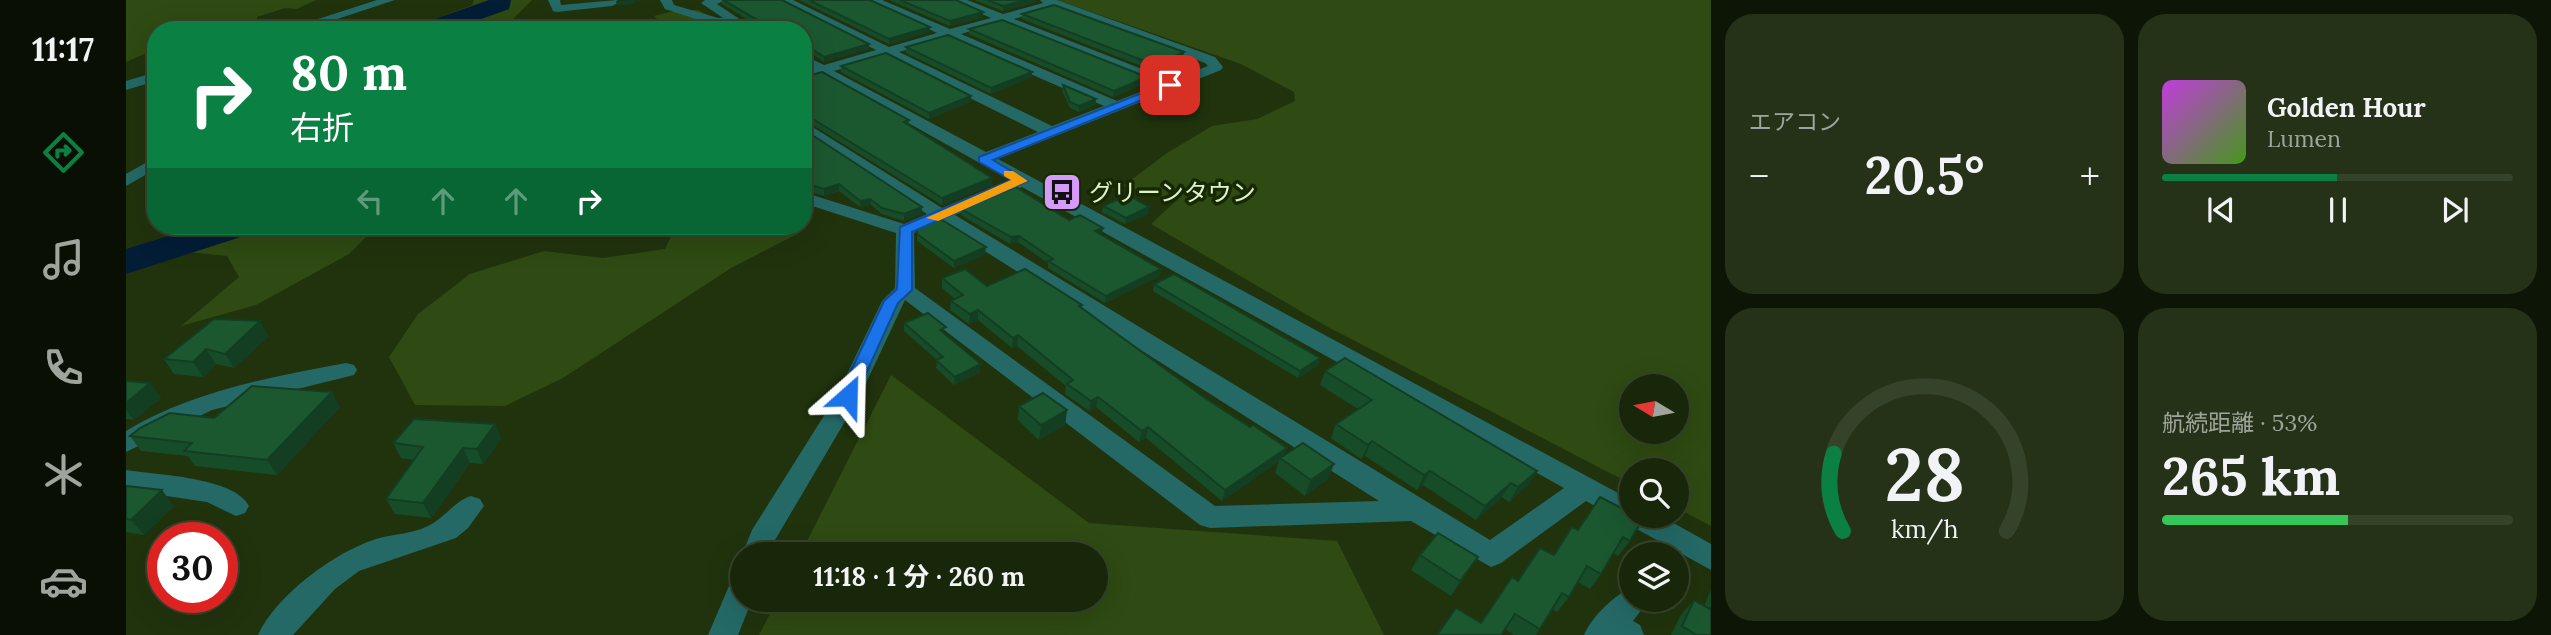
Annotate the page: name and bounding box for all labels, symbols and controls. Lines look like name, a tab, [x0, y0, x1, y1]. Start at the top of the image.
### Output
text: 11:17	[32, 29, 94, 70]
text: 80 m	[290, 41, 407, 103]
icon: right	[175, 49, 266, 140]
pin	[1140, 55, 1200, 115]
icon: arrive	[1151, 66, 1189, 104]
text: Golden Hour	[2267, 91, 2426, 124]
text: 右折	[290, 107, 354, 148]
text: エアコン	[1749, 107, 1841, 136]
text: Lumen	[2267, 124, 2341, 153]
icon: directions	[39, 128, 88, 177]
text: 20.5°	[1865, 142, 1984, 208]
text: −	[1749, 152, 1769, 200]
text: +	[2080, 152, 2100, 200]
bus stop icon: グリーンタウン	[1041, 171, 1083, 213]
place label: グリーンタウン	[1089, 177, 1256, 208]
icon: left	[351, 182, 389, 220]
icon: ahead	[424, 182, 462, 220]
icon: ahead	[497, 182, 535, 220]
icon: right	[570, 182, 608, 220]
icon: previous	[2202, 191, 2240, 229]
icon: pause	[2319, 191, 2357, 229]
icon: next	[2436, 191, 2474, 229]
icon: music	[39, 235, 88, 284]
icon: phone	[39, 343, 88, 392]
position arrow	[811, 359, 885, 433]
north arrow	[1619, 374, 1689, 444]
map controls	[1619, 374, 1689, 612]
text: 航続距離 · 53%	[2162, 408, 2317, 437]
text: 28	[1884, 428, 1965, 521]
text: 265 km	[2162, 443, 2340, 509]
icon: climate	[39, 450, 88, 499]
button: search	[1619, 458, 1689, 528]
text: km/h	[1891, 512, 1958, 544]
speed limit sign: 30	[147, 522, 238, 613]
button: layers	[1619, 542, 1689, 612]
icon: car	[39, 557, 88, 606]
text: 11:18 · 1 分 · 260 m	[813, 560, 1025, 593]

